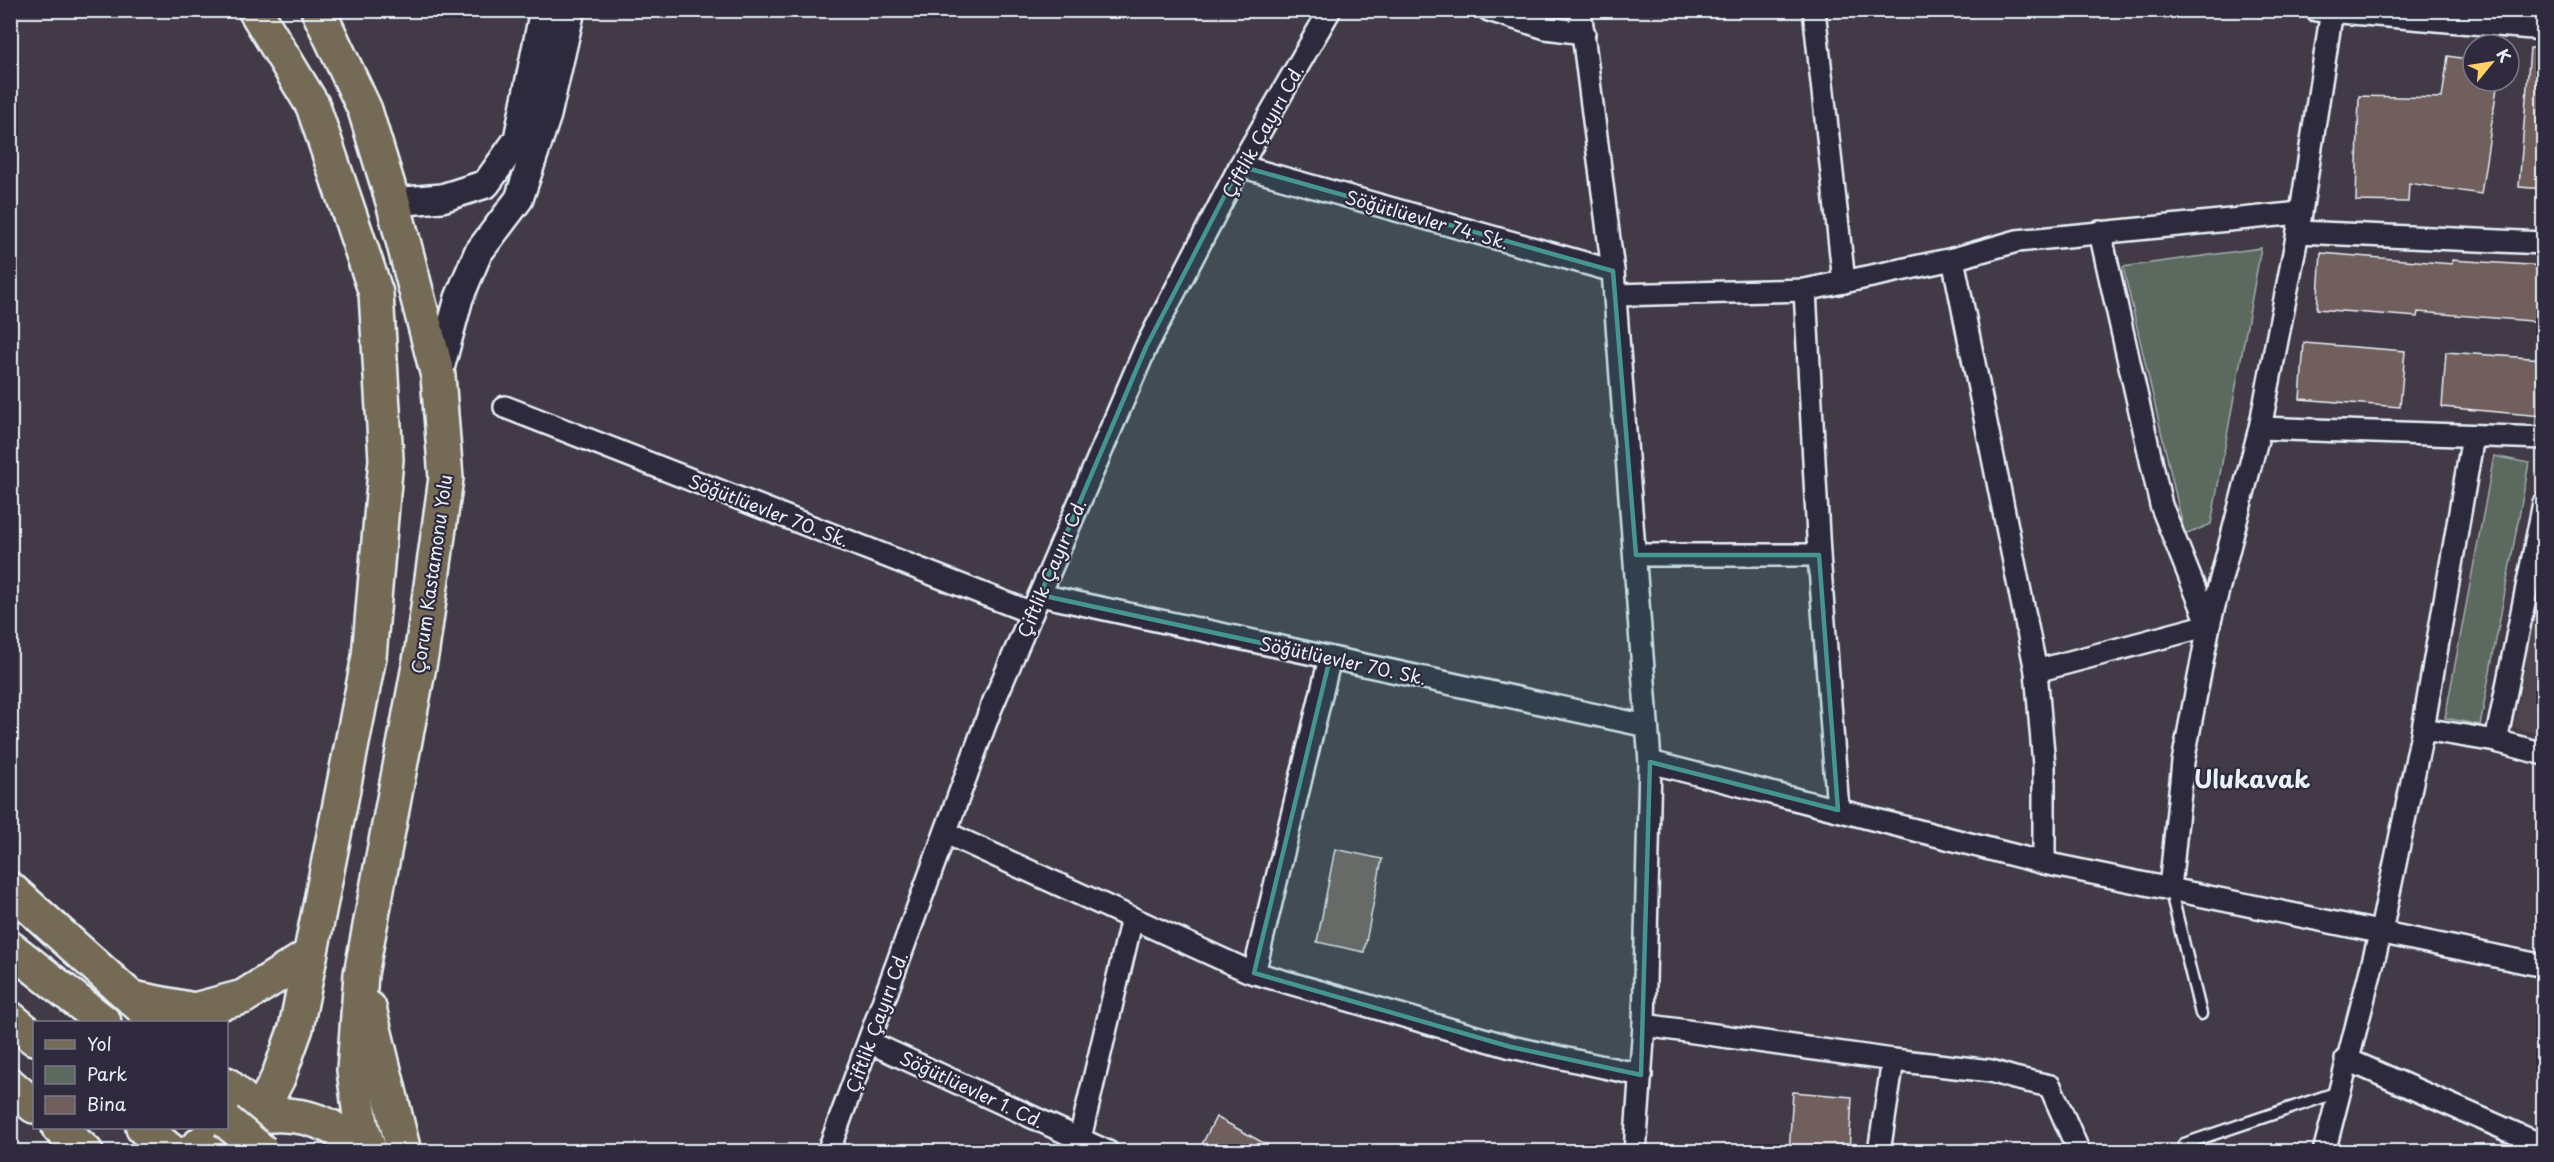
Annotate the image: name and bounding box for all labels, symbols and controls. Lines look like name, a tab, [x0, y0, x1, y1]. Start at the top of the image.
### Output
north arrow	[2461, 33, 2521, 93]
text: K	[2492, 44, 2518, 66]
street label: Çiftlik Çayırı Cd.	[1214, 60, 1310, 202]
street label: Söğütlüevler 74. Sk.	[1342, 183, 1512, 255]
street label: Söğütlüevler 70. Sk.	[685, 467, 853, 553]
street label: Çorum Kastamonu Yolu	[404, 473, 458, 675]
street label: Çiftlik Çayırı Cd.	[1010, 495, 1092, 641]
street label: Söğütlüevler 70. Sk.	[1257, 629, 1429, 691]
district label: Ulukavak	[2194, 760, 2310, 796]
street label: Çiftlik Çayırı Cd.	[838, 948, 914, 1096]
legend	[33, 1021, 228, 1129]
text: Yol	[87, 1030, 112, 1057]
street label: Söğütlüevler 1. Cd.	[895, 1044, 1049, 1134]
text: Park	[87, 1060, 127, 1087]
text: Bina	[87, 1090, 127, 1117]

